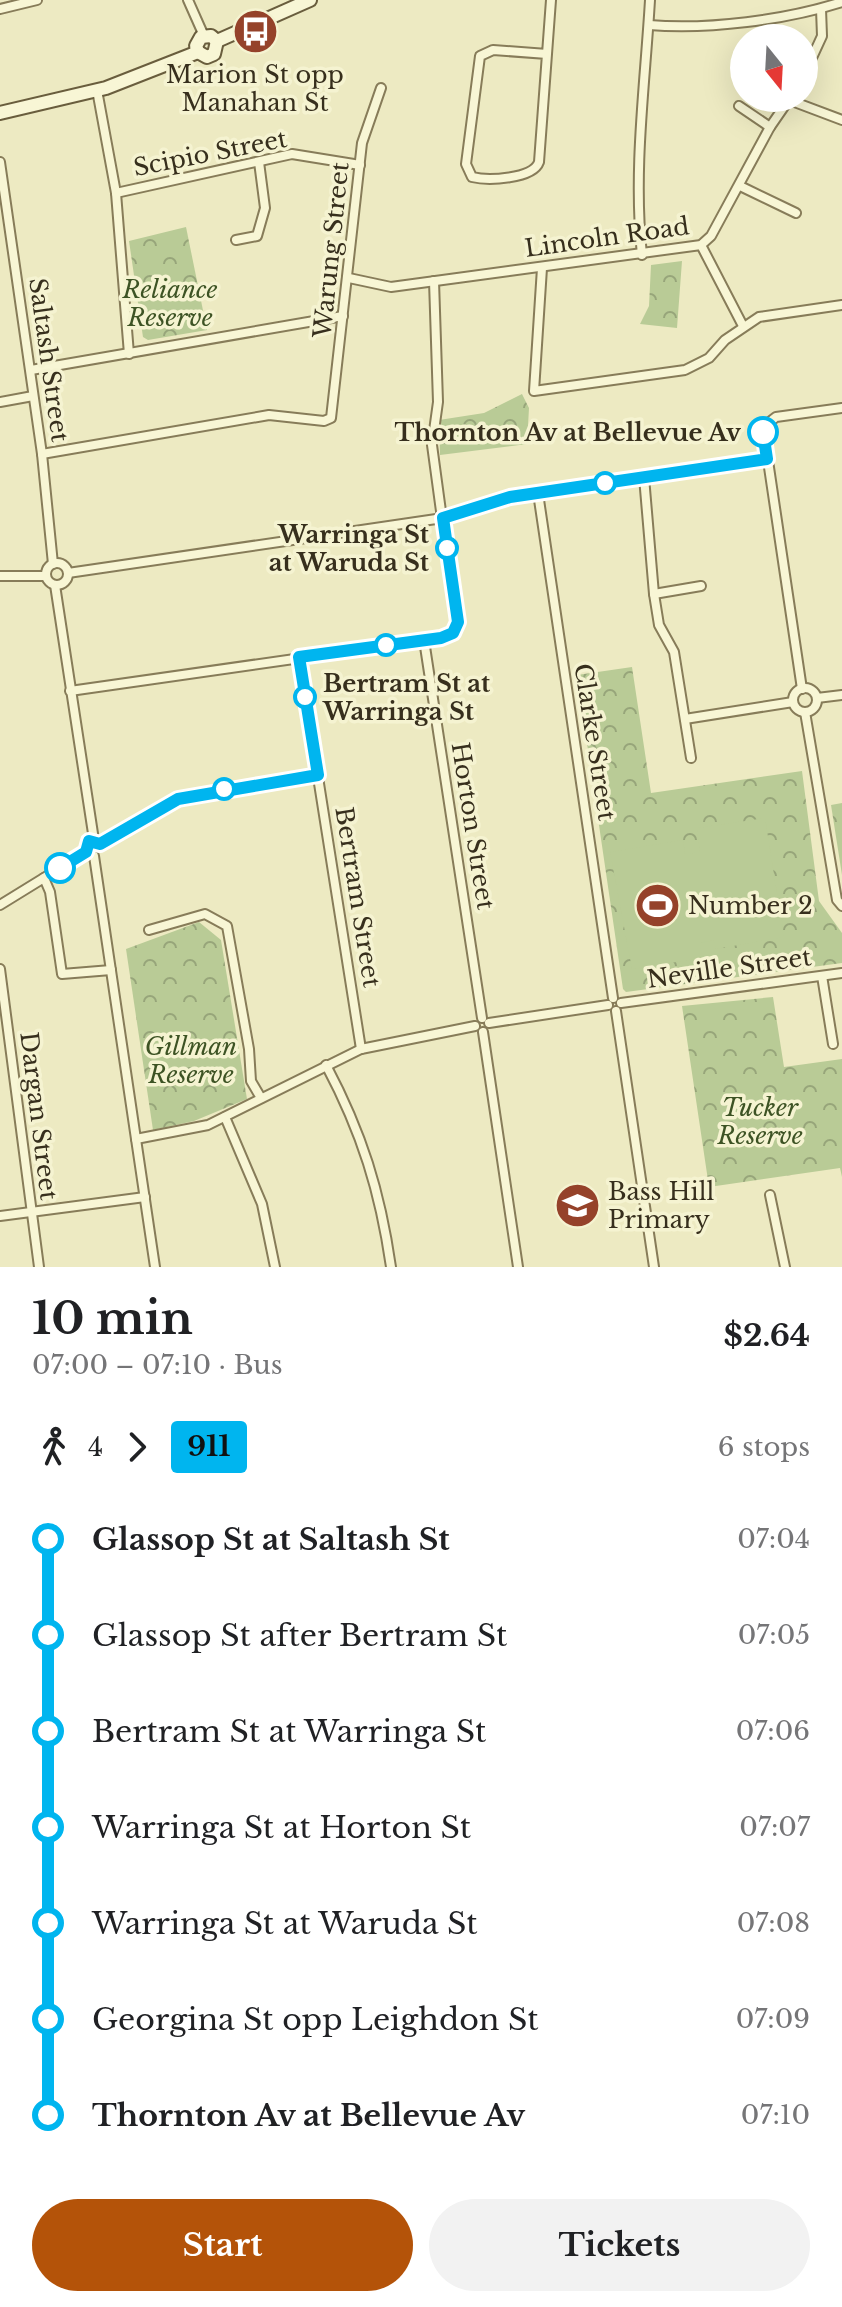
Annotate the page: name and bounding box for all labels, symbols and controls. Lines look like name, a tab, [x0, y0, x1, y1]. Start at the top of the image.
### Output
bus stop icon: Marion St opp Manahan St	[231, 8, 279, 56]
north arrow	[730, 24, 818, 112]
map controls	[730, 24, 818, 112]
place label: Marion St opp Manahan St	[166, 60, 344, 117]
street label: Scipio Street	[131, 124, 289, 182]
street label: Warung Street	[307, 161, 355, 340]
street label: Lincoln Road	[523, 211, 691, 263]
park label: Reliance Reserve	[121, 275, 218, 332]
street label: Saltash Street	[23, 276, 75, 444]
marker: Thornton Av at Bellevue Av	[748, 417, 778, 447]
place label: Thornton Av at Bellevue Av	[394, 418, 741, 447]
unlabelled marker	[594, 472, 616, 494]
place label: Warringa St at Waruda St	[269, 520, 430, 577]
marker: Warringa St at Waruda St	[436, 537, 458, 559]
unlabelled marker	[375, 634, 397, 656]
street label: Clarke Street	[568, 661, 622, 823]
place label: Bertram St at Warringa St	[322, 669, 491, 726]
marker: Bertram St at Warringa St	[294, 686, 316, 708]
street label: Horton Street	[445, 740, 501, 912]
unlabelled marker	[213, 778, 235, 800]
street label: Bertram Street	[329, 805, 387, 989]
unlabelled marker	[45, 853, 75, 883]
sports icon: Number 2	[633, 881, 681, 929]
place label: Number 2	[688, 891, 813, 920]
street label: Neville Street	[645, 942, 813, 994]
street label: Dargan Street	[14, 1030, 64, 1202]
park label: Gillman Reserve	[145, 1032, 237, 1089]
park label: Tucker Reserve	[716, 1093, 803, 1150]
place label: Bass Hill Primary	[608, 1177, 715, 1234]
school or university icon: Bass Hill Primary	[553, 1181, 601, 1229]
text: 10 min	[32, 1291, 193, 1346]
text: $2.64	[724, 1317, 810, 1354]
text: 07:00 – 07:10 · Bus	[32, 1349, 282, 1381]
icon: walk	[32, 1425, 76, 1469]
icon: forward	[115, 1425, 159, 1469]
text: 911	[187, 1429, 231, 1464]
text: 4	[88, 1431, 103, 1463]
text: 6 stops	[718, 1431, 810, 1463]
text: Glassop St at Saltash St	[92, 1521, 450, 1558]
text: 07:04	[737, 1523, 810, 1555]
text: Glassop St after Bertram St	[92, 1617, 507, 1654]
text: 07:05	[738, 1619, 810, 1651]
text: Bertram St at Warringa St	[92, 1713, 486, 1750]
text: 07:06	[736, 1715, 810, 1747]
text: Warringa St at Horton St	[92, 1809, 471, 1846]
text: 07:07	[739, 1811, 810, 1843]
text: Warringa St at Waruda St	[92, 1905, 478, 1942]
text: 07:08	[737, 1907, 810, 1939]
text: Georgina St opp Leighdon St	[92, 2001, 539, 2038]
text: 07:09	[736, 2003, 810, 2035]
text: Thornton Av at Bellevue Av	[92, 2097, 525, 2134]
text: 07:10	[741, 2099, 810, 2131]
button: Start	[32, 2199, 413, 2291]
button: Tickets	[429, 2199, 810, 2291]

